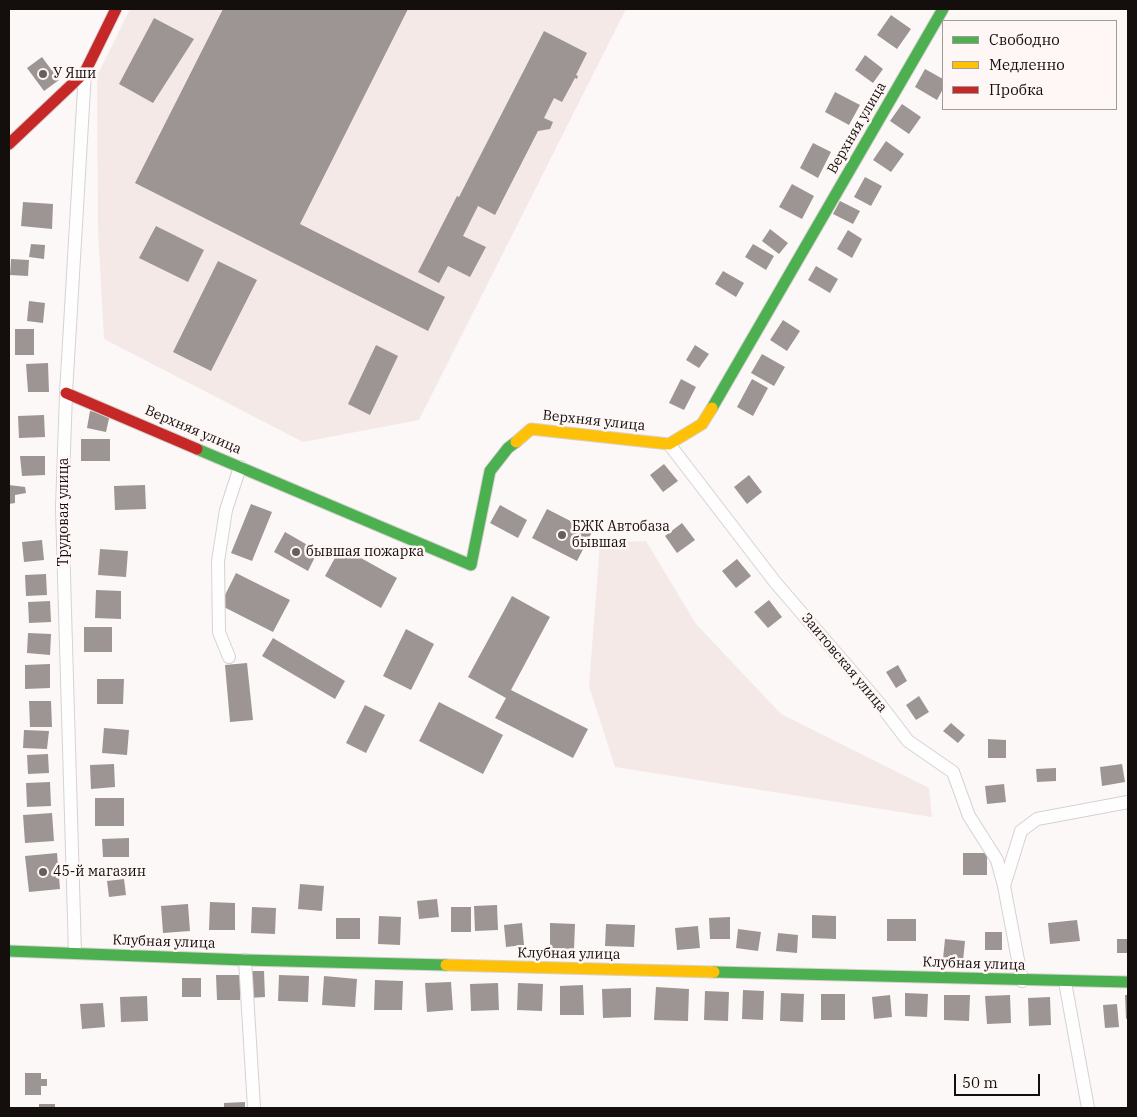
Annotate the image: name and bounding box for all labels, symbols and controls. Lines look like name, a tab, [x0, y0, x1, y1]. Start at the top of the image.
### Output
legend	[942, 20, 1117, 110]
text: Свободно	[989, 30, 1060, 49]
text: Медленно	[989, 55, 1065, 74]
place label: У Яши	[53, 66, 96, 82]
marker: У Яши	[37, 68, 49, 80]
street label: Верхняя улица	[824, 79, 890, 177]
text: Пробка	[989, 80, 1044, 99]
street label: Верхняя улица	[142, 402, 244, 458]
street label: Верхняя улица	[542, 407, 646, 435]
street label: Трудовая улица	[56, 458, 72, 566]
place label: БЖК Автобаза бывшая	[572, 519, 670, 552]
marker: БЖК Автобаза бывшая	[556, 529, 568, 541]
place label: бывшая пожарка	[306, 544, 424, 560]
marker: бывшая пожарка	[290, 546, 302, 558]
street label: Заитовская улица	[798, 610, 890, 716]
place label: 45-й магазин	[53, 864, 146, 880]
marker: 45-й магазин	[37, 866, 49, 878]
street label: Клубная улица	[112, 932, 216, 952]
street label: Клубная улица	[517, 945, 621, 963]
street label: Клубная улица	[922, 954, 1026, 974]
scale bar	[957, 1064, 1043, 1096]
text: 50 m	[962, 1073, 998, 1092]

